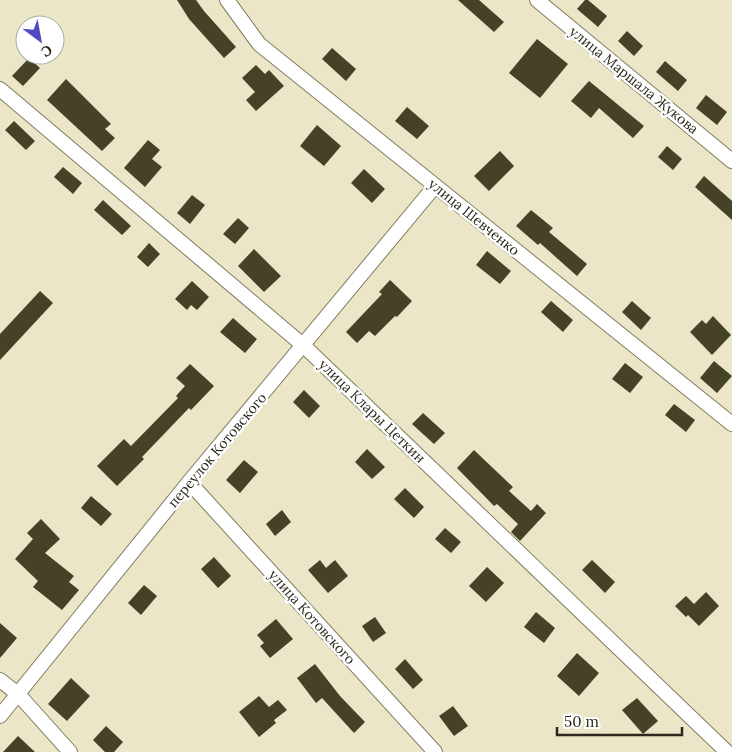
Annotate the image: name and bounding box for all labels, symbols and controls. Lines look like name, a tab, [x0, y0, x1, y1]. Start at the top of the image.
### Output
north arrow	[15, 15, 65, 65]
street label: улица Маршала Жукова	[566, 22, 702, 138]
text: С	[38, 41, 56, 61]
street label: улица Шевченко	[425, 175, 523, 259]
street label: улица Клары Цеткин	[315, 355, 429, 467]
street label: переулок Котовского	[164, 389, 270, 511]
street label: улица Котовского	[265, 566, 359, 668]
scale bar	[557, 704, 682, 736]
text: 50 m	[564, 712, 599, 731]

